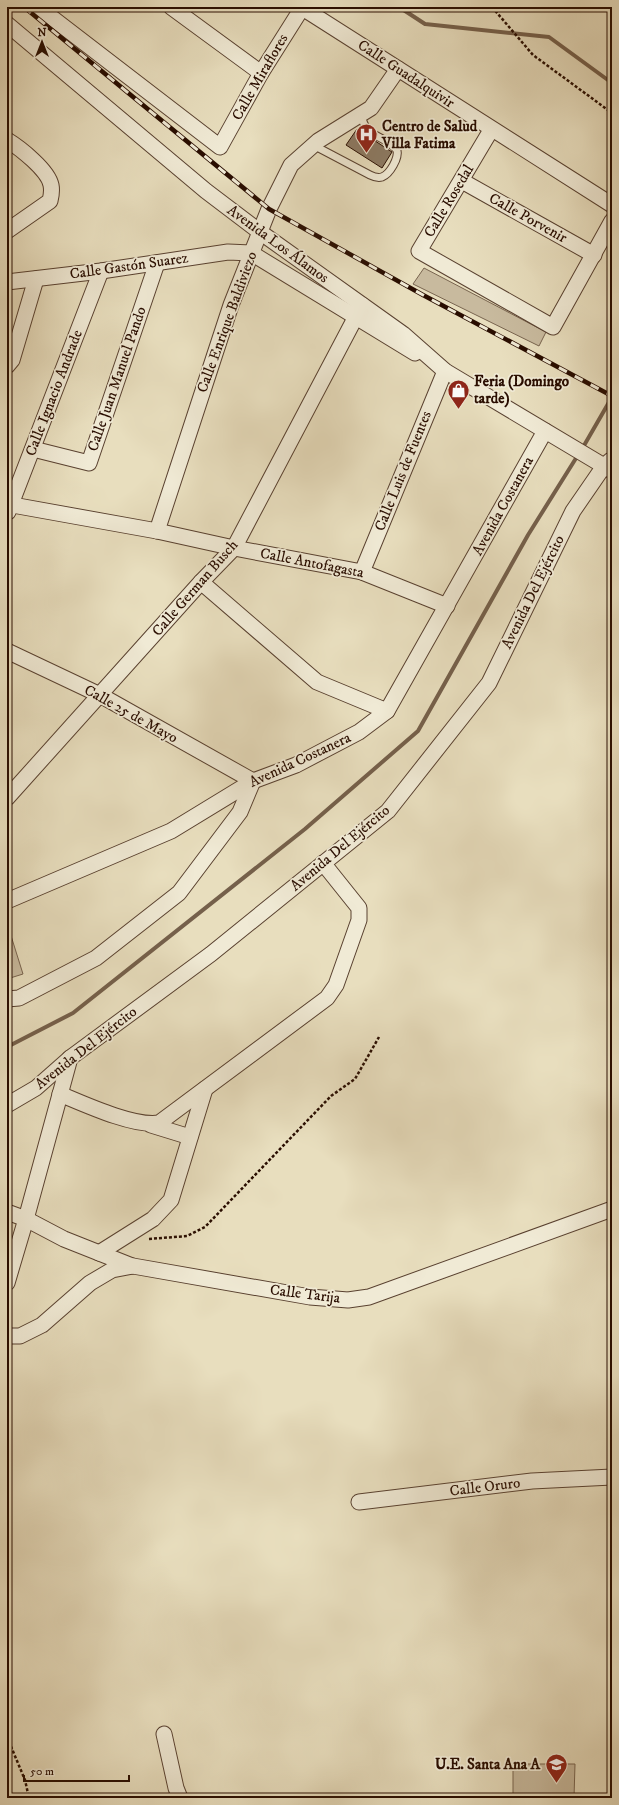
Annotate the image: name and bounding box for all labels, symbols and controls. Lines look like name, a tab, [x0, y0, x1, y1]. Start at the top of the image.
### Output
north arrow	[22, 22, 62, 62]
text: N	[37, 26, 47, 40]
street label: Calle Miraflores	[228, 30, 292, 124]
street label: Calle Guadalquivir	[354, 36, 458, 113]
place label: Centro de Salud Villa Fatima	[381, 117, 478, 153]
hospital icon: Centro de Salud Villa Fatima	[354, 122, 380, 155]
street label: Calle Rosedal	[420, 161, 478, 241]
street label: Calle Porvenir	[486, 189, 571, 247]
street label: Avenida Los Álamos	[223, 200, 333, 287]
street label: Calle Gastón Suarez	[68, 248, 190, 284]
street label: Calle Enrique Baldiviezo	[193, 249, 261, 395]
street label: Calle Juan Manuel Pando	[83, 304, 151, 454]
street label: Calle Ignacio Andrade	[21, 327, 87, 459]
place label: Feria (Domingo tarde)	[474, 372, 570, 408]
shop icon: Feria (Domingo tarde)	[446, 377, 472, 410]
street label: Calle Luis de Fuentes	[370, 408, 436, 534]
street label: Avenida Costanera	[468, 453, 538, 559]
street label: Avenida Del Ejército	[497, 532, 569, 652]
street label: Calle German Busch	[148, 536, 242, 640]
street label: Calle Antofagasta	[259, 544, 366, 582]
street label: Calle 25 de Mayo	[81, 680, 181, 748]
street label: Avenida Costanera	[246, 728, 355, 792]
street label: Avenida Del Ejército	[286, 801, 394, 895]
street label: Avenida Del Ejército	[31, 1002, 141, 1094]
street label: Calle Tarija	[269, 1280, 342, 1308]
street label: Calle Oruro	[449, 1473, 521, 1501]
school or university icon: U.E. Santa Ana A	[543, 1751, 569, 1784]
place label: U.E. Santa Ana A	[435, 1755, 540, 1774]
scale bar	[24, 1757, 129, 1783]
text: 50 m	[30, 1764, 54, 1779]

